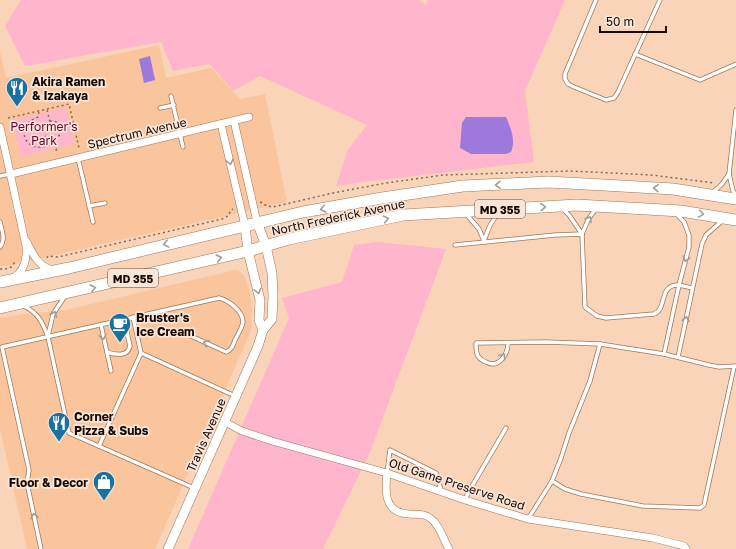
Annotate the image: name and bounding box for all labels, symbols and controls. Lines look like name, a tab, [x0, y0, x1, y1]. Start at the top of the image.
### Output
scale bar	[600, 8, 666, 34]
text: 50 m	[606, 14, 634, 29]
place label: Akira Ramen & Izakaya	[32, 74, 105, 103]
restaurant icon: Akira Ramen & Izakaya	[4, 75, 30, 108]
street label: Spectrum Avenue	[86, 114, 188, 152]
park label: Performer's Park	[10, 119, 78, 148]
one-way arrow	[226, 159, 234, 165]
one-way arrow	[495, 180, 501, 189]
one-way arrow	[653, 184, 659, 192]
street label: North Frederick Avenue	[270, 196, 406, 238]
road number: MD 355	[475, 200, 525, 218]
one-way arrow	[540, 202, 546, 211]
one-way arrow	[320, 204, 327, 212]
one-way arrow	[697, 209, 704, 218]
one-way arrow	[383, 215, 389, 223]
one-way arrow	[584, 216, 592, 223]
one-way arrow	[163, 240, 169, 248]
one-way arrow	[216, 254, 223, 263]
one-way arrow	[682, 255, 691, 262]
road number: MD 355	[108, 269, 158, 287]
one-way arrow	[90, 284, 96, 292]
one-way arrow	[253, 287, 262, 294]
one-way arrow	[49, 310, 57, 318]
place label: Bruster's Ice Cream	[136, 310, 195, 339]
cafe icon: Bruster's Ice Cream	[107, 311, 133, 344]
one-way arrow	[681, 316, 690, 322]
one-way arrow	[99, 334, 107, 340]
one-way arrow	[202, 340, 210, 348]
one-way arrow	[498, 354, 505, 361]
street label: Travis Avenue	[183, 396, 229, 474]
place label: Corner Pizza & Subs	[74, 409, 149, 438]
restaurant icon: Corner Pizza & Subs	[46, 410, 72, 443]
street label: Old Game Preserve Road	[387, 455, 527, 513]
shop icon: Floor & Decor	[91, 469, 117, 502]
place label: Floor & Decor	[9, 475, 88, 490]
one-way arrow	[30, 513, 38, 519]

